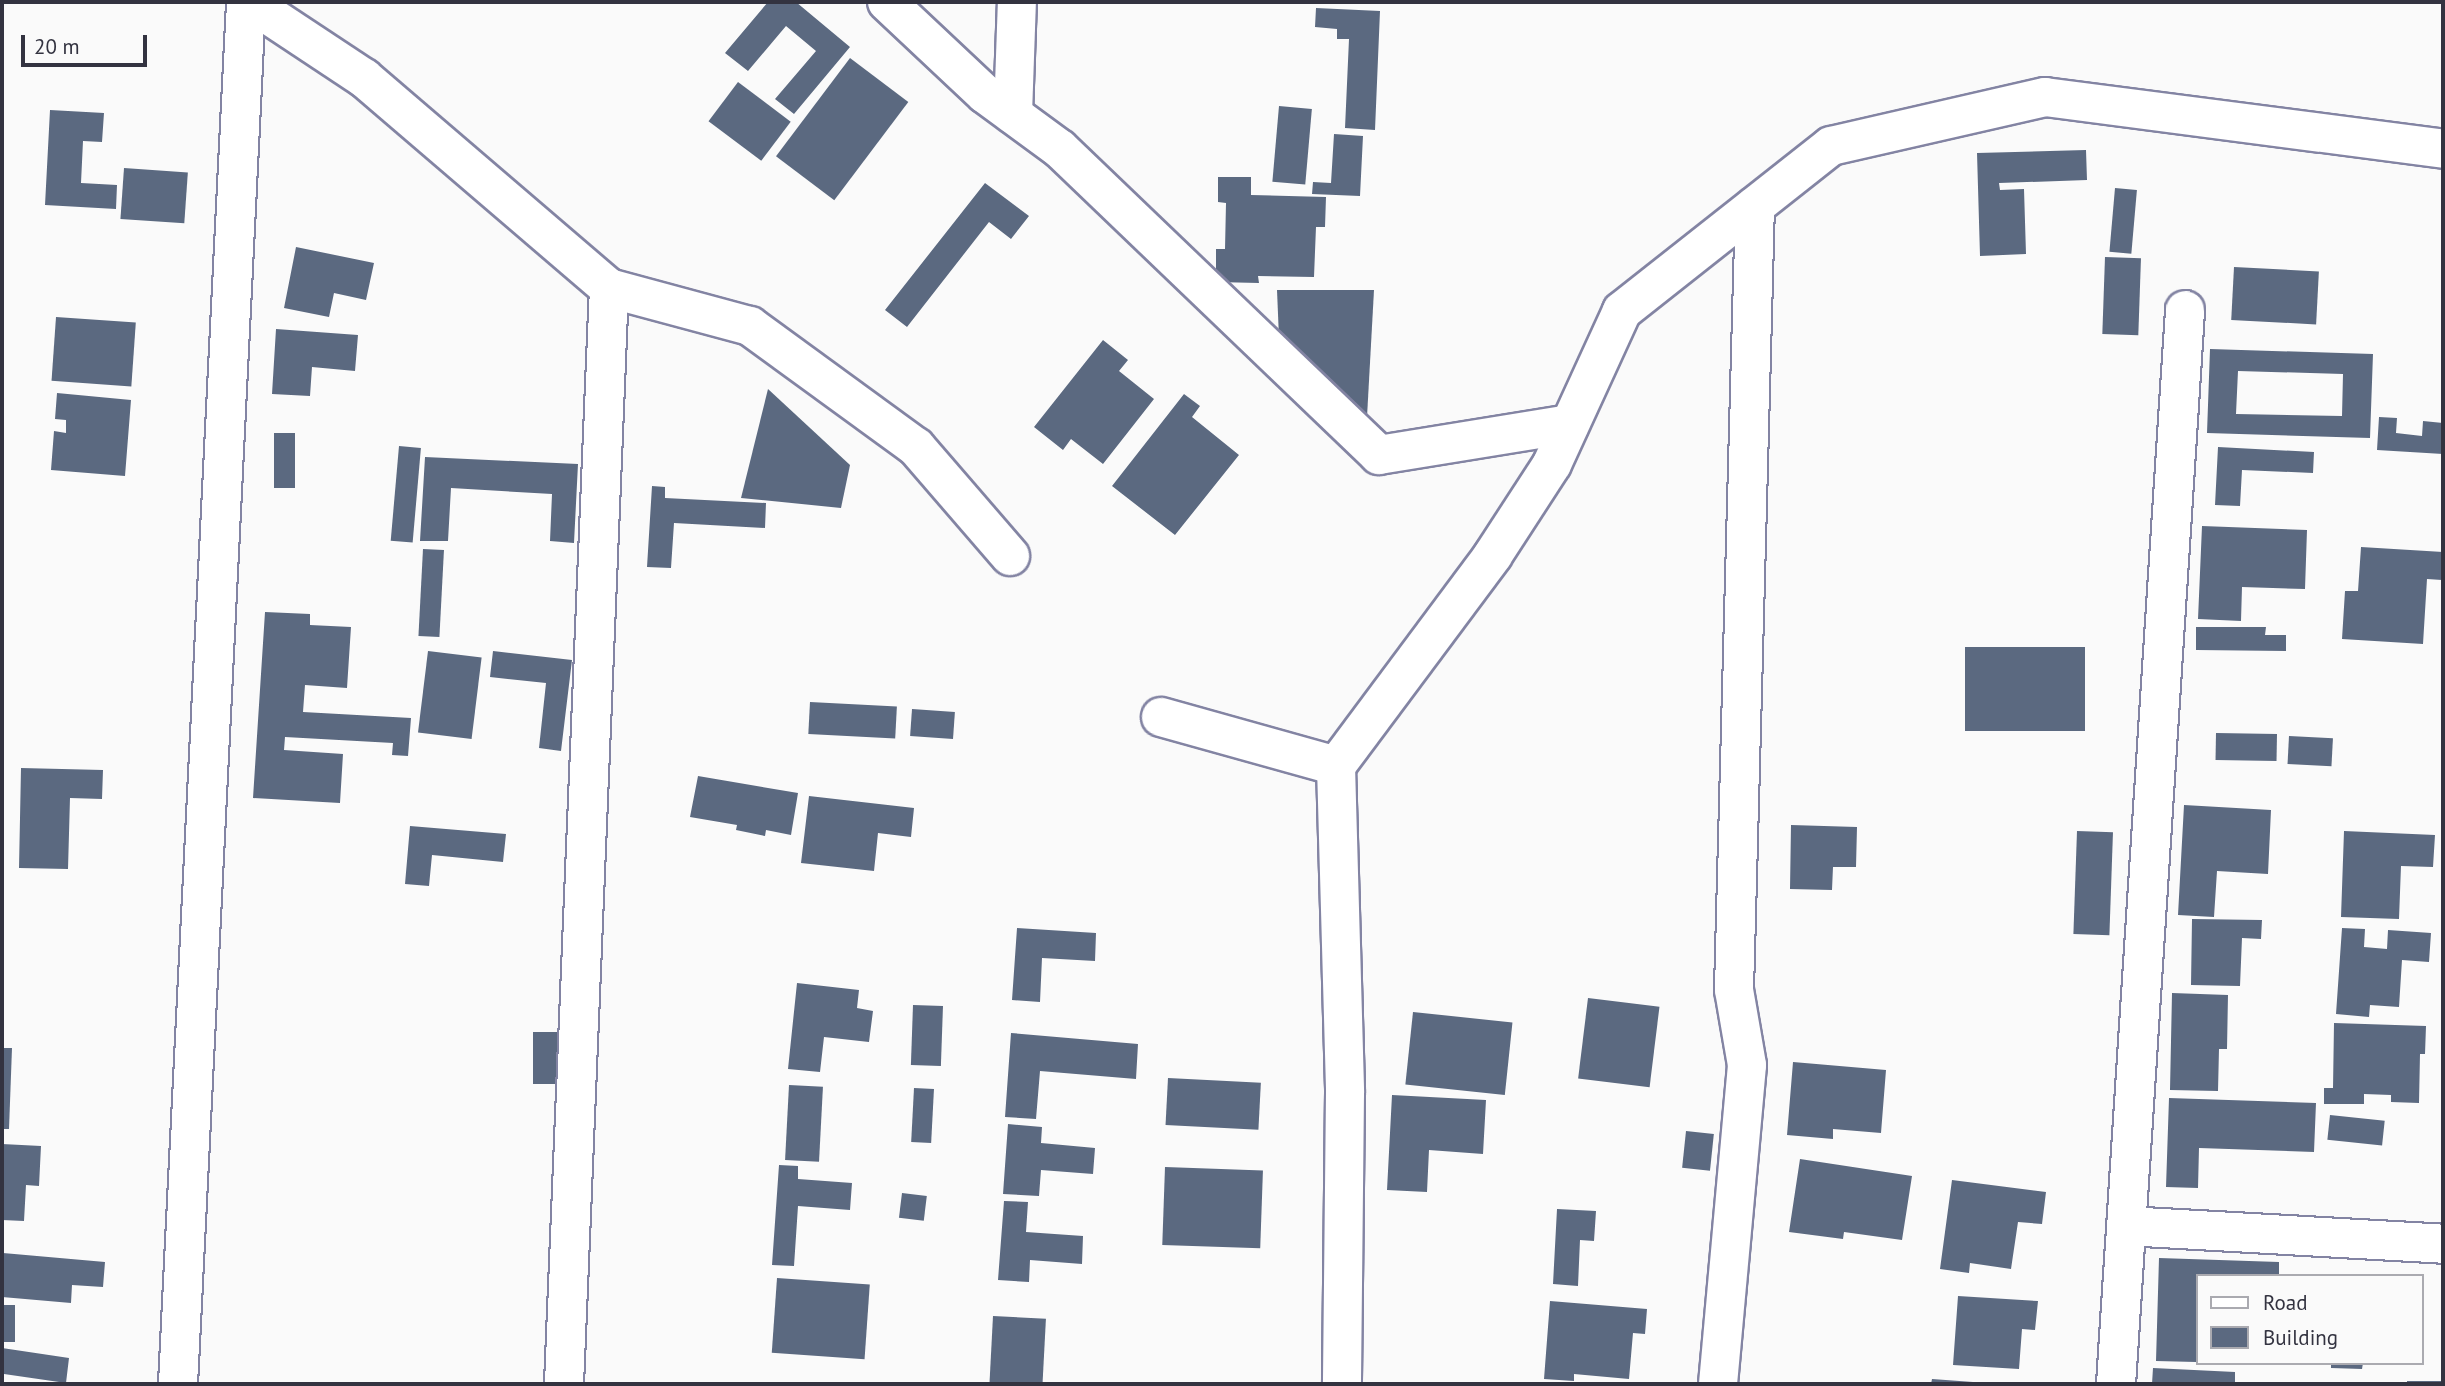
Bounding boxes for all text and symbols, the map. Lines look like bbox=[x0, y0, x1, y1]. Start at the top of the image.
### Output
scale bar bbox=[24, 21, 150, 65]
text: 20 m bbox=[34, 33, 80, 60]
legend bbox=[2196, 1274, 2424, 1365]
text: Road bbox=[2263, 1289, 2307, 1316]
text: Building bbox=[2263, 1324, 2338, 1351]

